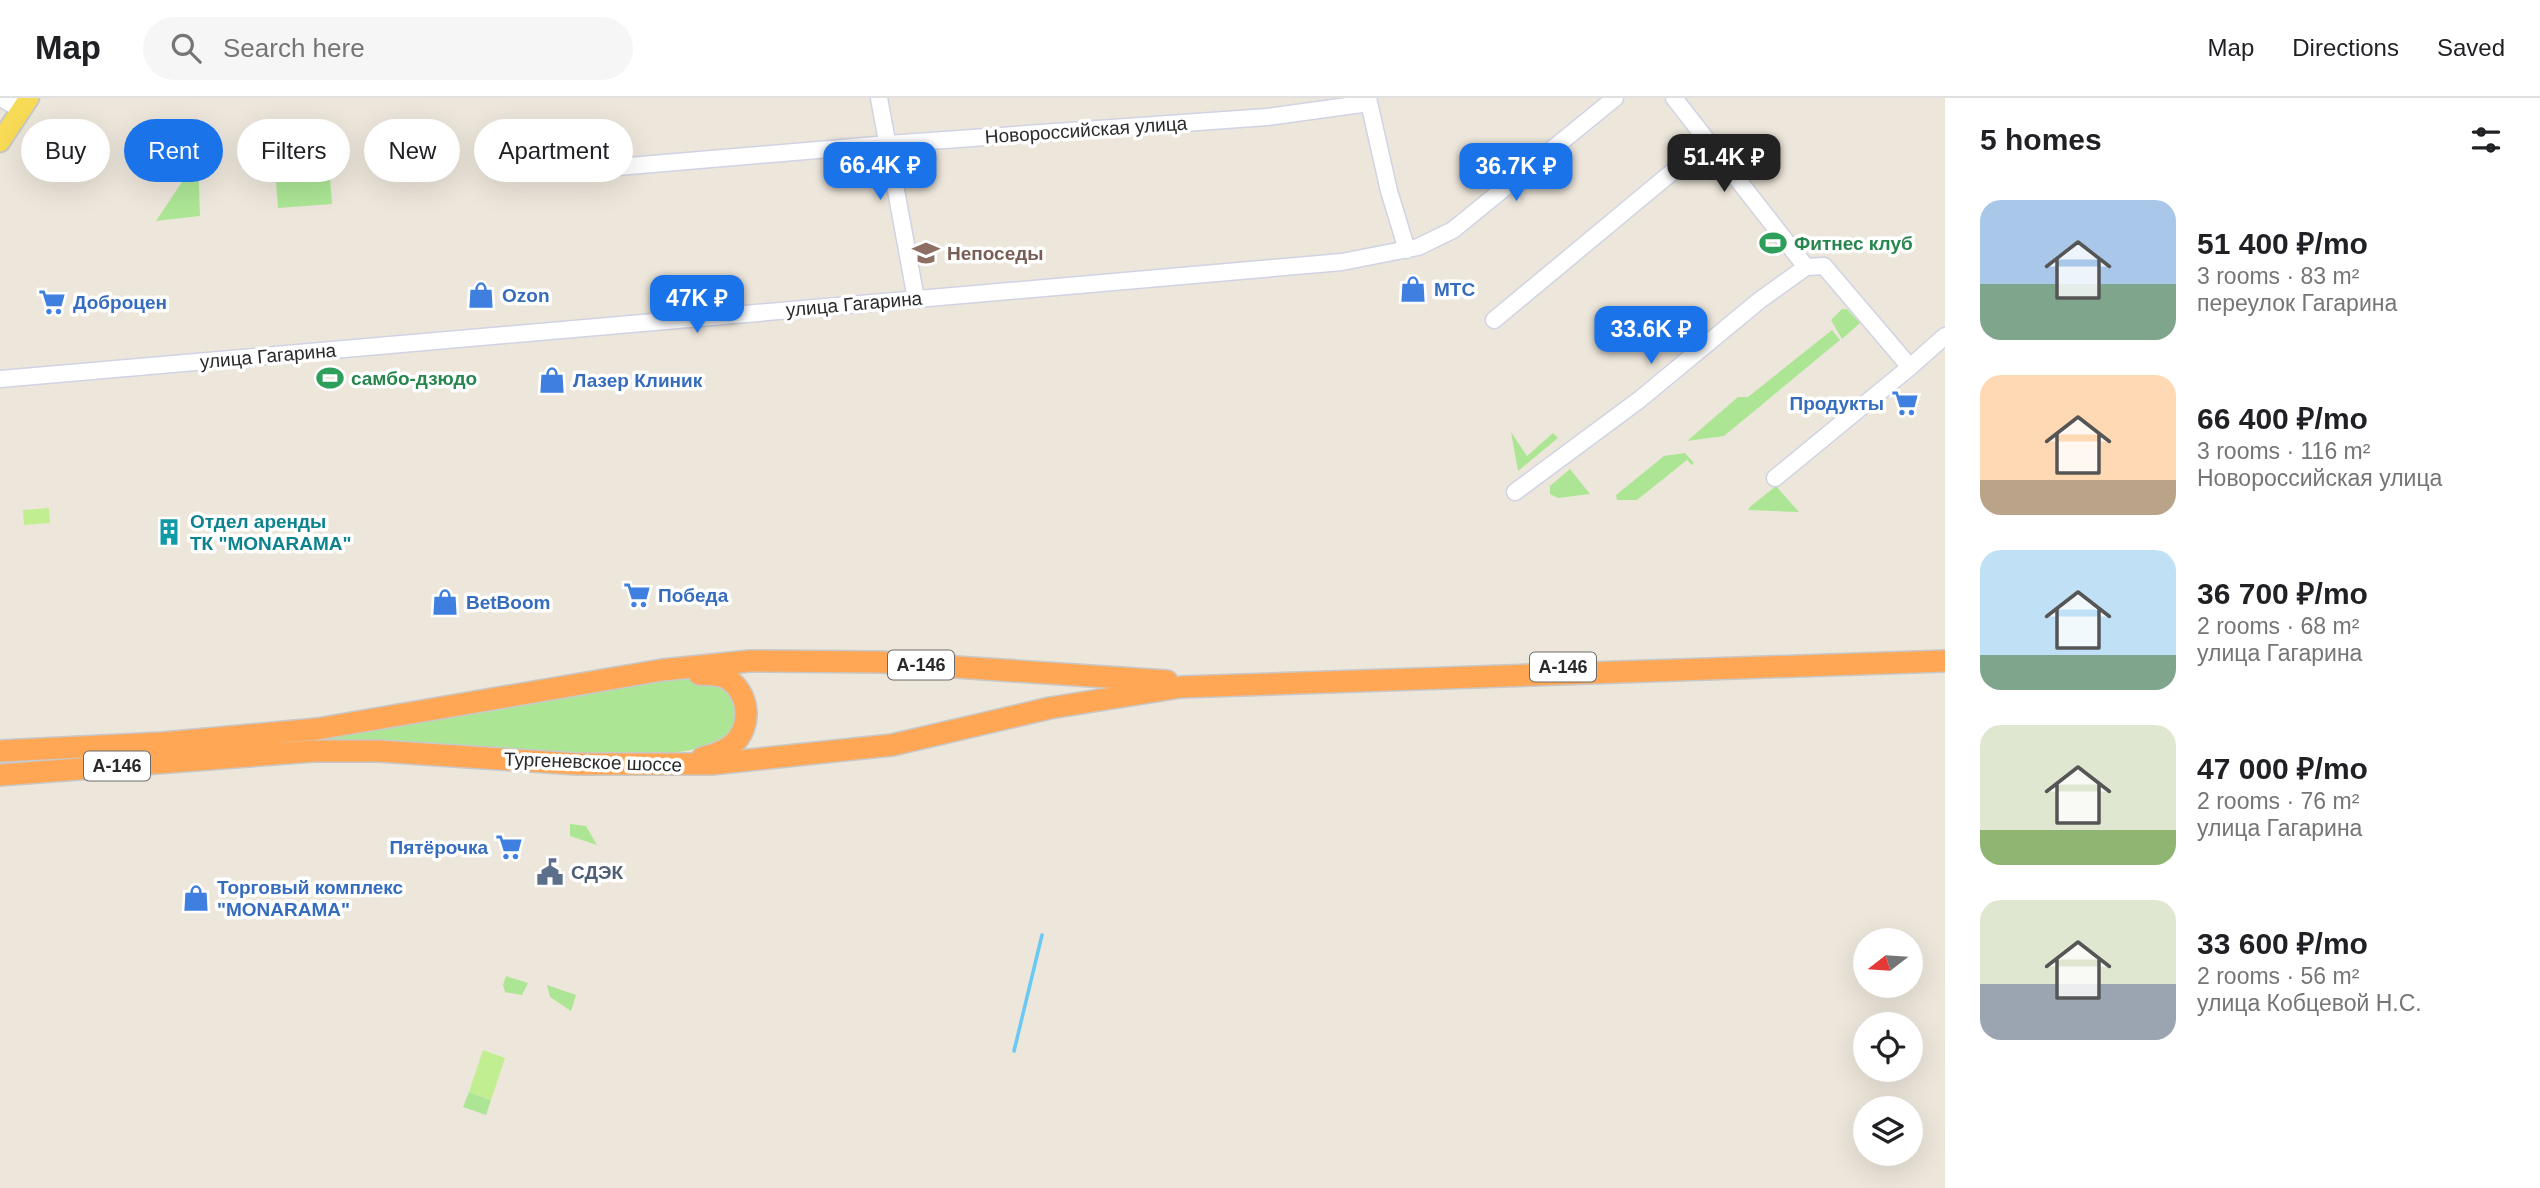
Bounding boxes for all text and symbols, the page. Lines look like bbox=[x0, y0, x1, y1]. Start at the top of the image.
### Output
search box bbox=[143, 17, 633, 80]
text: Map bbox=[35, 29, 101, 66]
icon: search bbox=[167, 29, 205, 67]
text: Search here bbox=[223, 33, 365, 63]
text: Map bbox=[2208, 34, 2254, 61]
text: Directions bbox=[2292, 34, 2399, 61]
text: Saved bbox=[2437, 34, 2505, 61]
street label: Новороссийская улица bbox=[984, 112, 1188, 148]
chip: Buy bbox=[21, 119, 110, 182]
chip: Rent bbox=[124, 119, 223, 182]
chip: Filters bbox=[237, 119, 350, 182]
chip: New bbox=[364, 119, 460, 182]
chip: Apartment bbox=[474, 119, 633, 182]
icon: filters bbox=[2467, 121, 2505, 159]
text: 5 homes bbox=[1980, 123, 2102, 156]
pin: 51.4K ₽ bbox=[1659, 134, 1789, 194]
pin: 66.4K ₽ bbox=[815, 142, 945, 202]
pin: 36.7K ₽ bbox=[1451, 144, 1581, 203]
text: 51.4K ₽ bbox=[1683, 144, 1765, 170]
text: 66.4K ₽ bbox=[839, 152, 921, 178]
text: 36.7K ₽ bbox=[1475, 153, 1557, 179]
text: 51 400 ₽/mo bbox=[2197, 227, 2368, 260]
sports icon: Фитнес клуб bbox=[1758, 228, 1788, 258]
icon: home bbox=[2036, 228, 2120, 312]
place label: Фитнес клуб bbox=[1794, 233, 1913, 254]
school or university icon: Непоседы bbox=[911, 238, 941, 268]
place label: Непоседы bbox=[947, 243, 1044, 264]
text: 3 rooms · 83 m² bbox=[2197, 263, 2359, 289]
shop icon: МТС bbox=[1398, 274, 1428, 304]
pin: 47K ₽ bbox=[648, 275, 746, 335]
place label: МТС bbox=[1434, 279, 1475, 300]
shop icon: Ozon bbox=[466, 280, 496, 310]
place label: Ozon bbox=[502, 285, 550, 306]
text: 47K ₽ bbox=[666, 285, 728, 311]
supermarket icon: Доброцен bbox=[37, 287, 67, 317]
street label: улица Гагарина bbox=[785, 288, 923, 320]
text: переулок Гагарина bbox=[2197, 290, 2397, 316]
place label: Доброцен bbox=[73, 292, 167, 313]
pin: 33.6K ₽ bbox=[1586, 306, 1716, 366]
text: 33.6K ₽ bbox=[1610, 316, 1692, 342]
street label: улица Гагарина bbox=[199, 340, 337, 372]
sports icon: самбо-дзюдо bbox=[315, 363, 345, 393]
shop icon: Лазер Клиник bbox=[537, 365, 567, 395]
place label: самбо-дзюдо bbox=[351, 368, 477, 389]
place label: Лазер Клиник bbox=[573, 370, 703, 391]
supermarket icon: Продукты bbox=[1890, 388, 1920, 418]
place label: Продукты bbox=[1789, 393, 1884, 414]
text: 66 400 ₽/mo bbox=[2197, 402, 2368, 435]
icon: home bbox=[2036, 403, 2120, 487]
text: 3 rooms · 116 m² bbox=[2197, 438, 2370, 464]
text: Новороссийская улица bbox=[2197, 465, 2442, 491]
place label: Отдел аренды ТК "MONARAMA" bbox=[190, 511, 352, 554]
building icon: Отдел аренды ТК "MONARAMA" bbox=[154, 517, 184, 547]
text: 36 700 ₽/mo bbox=[2197, 577, 2368, 610]
icon: home bbox=[2036, 578, 2120, 662]
supermarket icon: Победа bbox=[622, 580, 652, 610]
place label: Победа bbox=[658, 585, 729, 606]
shop icon: BetBoom bbox=[430, 587, 460, 617]
place label: BetBoom bbox=[466, 592, 550, 613]
text: 2 rooms · 68 m² bbox=[2197, 613, 2359, 639]
text: улица Гагарина bbox=[2197, 640, 2362, 666]
road number: А-146 bbox=[888, 650, 954, 680]
road number: А-146 bbox=[1530, 652, 1596, 682]
street label: Тургеневское шоссе bbox=[504, 748, 682, 776]
road number: А-146 bbox=[84, 752, 150, 780]
text: 47 000 ₽/mo bbox=[2197, 752, 2368, 785]
icon: home bbox=[2036, 753, 2120, 837]
text: 2 rooms · 76 m² bbox=[2197, 788, 2359, 814]
text: улица Гагарина bbox=[2197, 815, 2362, 841]
supermarket icon: Пятёрочка bbox=[494, 832, 524, 862]
place label: Пятёрочка bbox=[390, 837, 488, 858]
public building icon: СДЭК bbox=[535, 857, 565, 887]
place label: СДЭК bbox=[571, 862, 624, 883]
place label: Торговый комплекс "MONARAMA" bbox=[217, 877, 404, 920]
shop icon: Торговый комплекс "MONARAMA" bbox=[181, 883, 211, 913]
text: 33 600 ₽/mo bbox=[2197, 927, 2368, 960]
north arrow bbox=[1853, 928, 1923, 998]
map controls bbox=[1853, 928, 1923, 1166]
icon: home bbox=[2036, 928, 2120, 1012]
text: 2 rooms · 56 m² bbox=[2197, 963, 2359, 989]
text: улица Кобцевой Н.С. bbox=[2197, 990, 2422, 1016]
button: locate bbox=[1853, 1012, 1923, 1082]
button: layers bbox=[1853, 1096, 1923, 1166]

